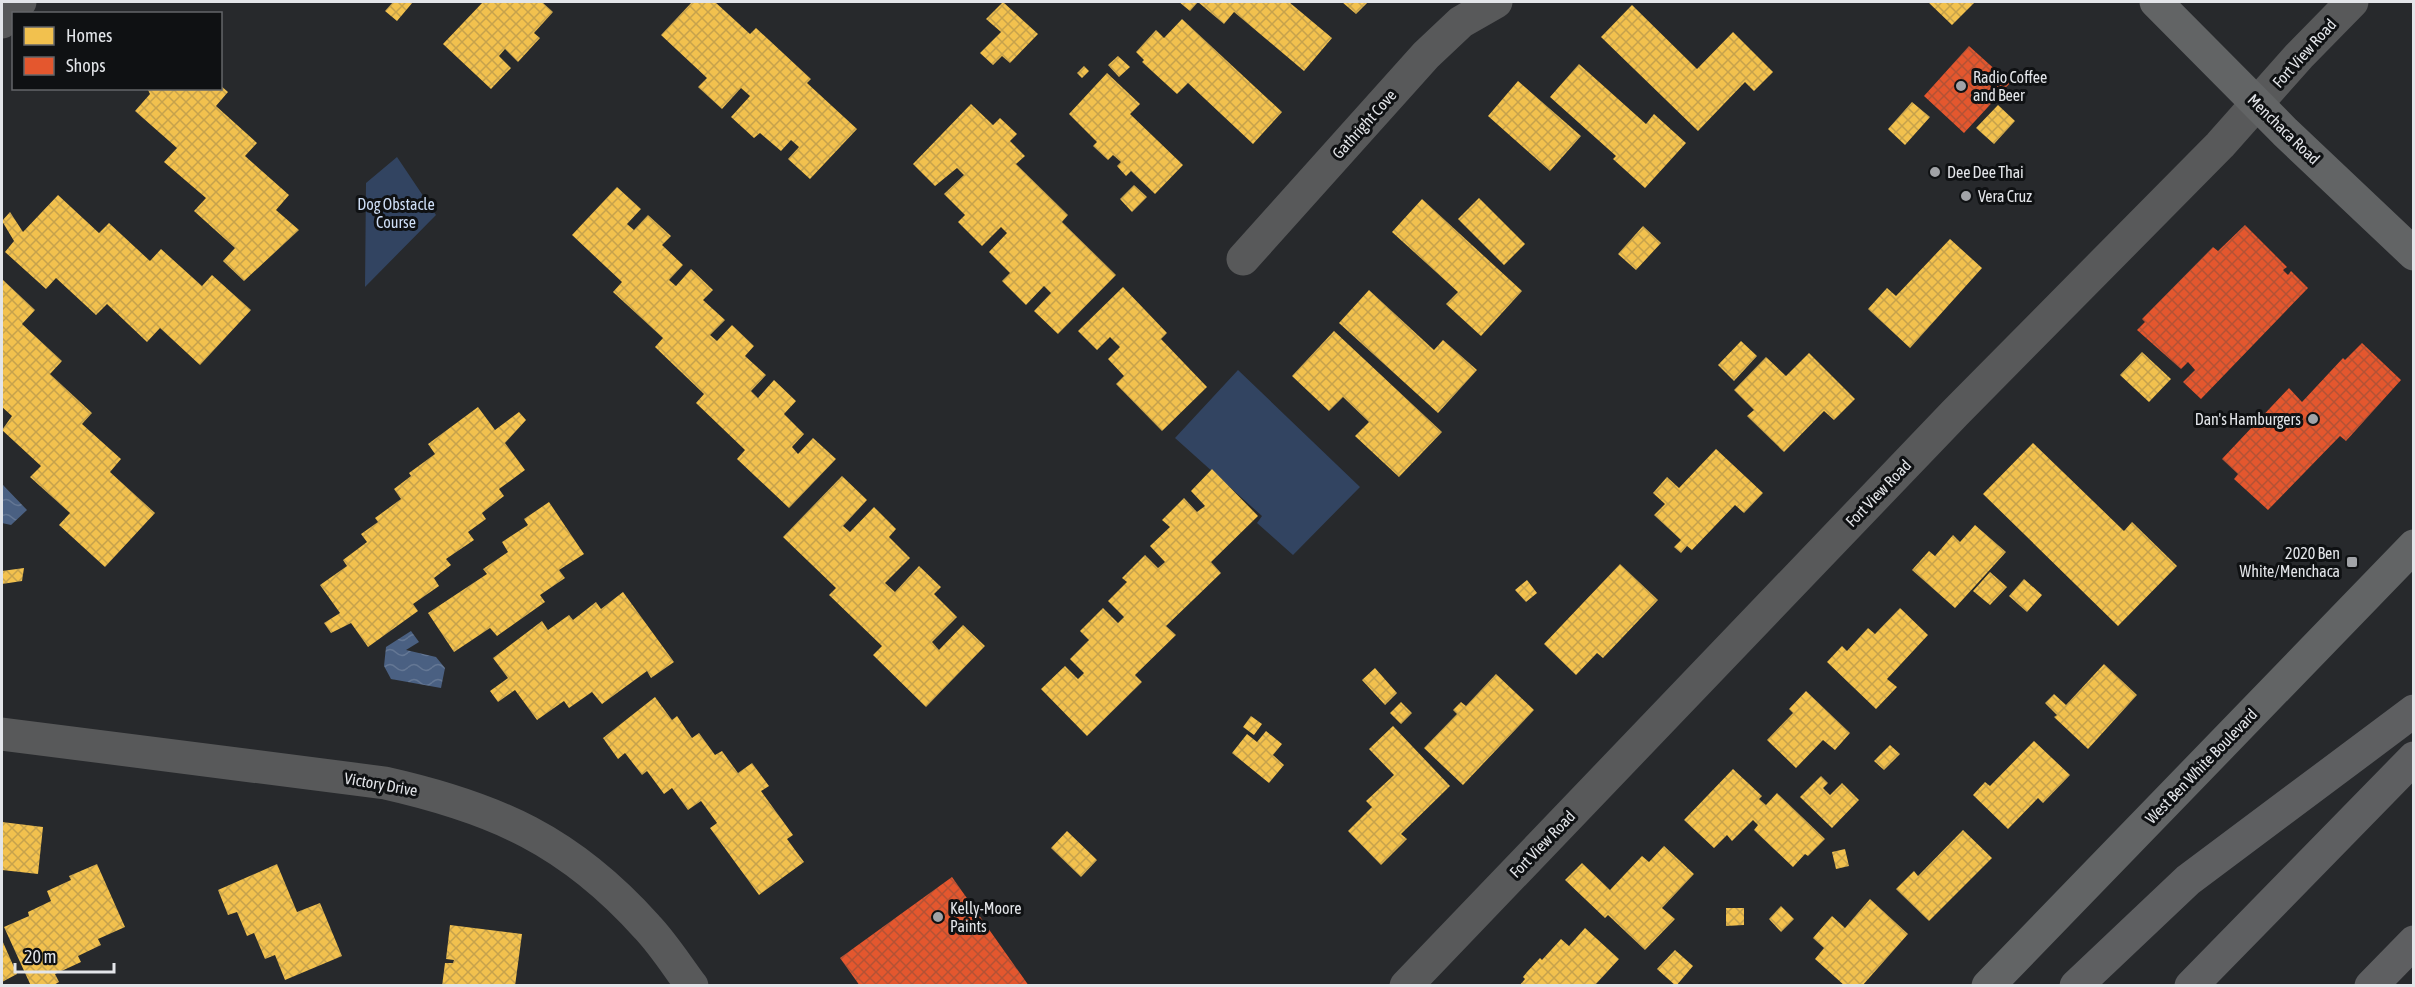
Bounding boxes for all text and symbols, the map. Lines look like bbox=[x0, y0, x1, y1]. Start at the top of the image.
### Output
legend bbox=[12, 12, 222, 90]
street label: Fort View Road bbox=[2269, 15, 2339, 91]
text: Homes bbox=[66, 25, 112, 46]
text: Shops bbox=[66, 55, 106, 76]
place label: Radio Coffee and Beer bbox=[1973, 68, 2047, 104]
marker: Radio Coffee and Beer bbox=[1954, 79, 1968, 93]
street label: Gathright Cove bbox=[1328, 86, 1400, 163]
street label: Menchaca Road bbox=[2244, 90, 2324, 168]
place label: Dee Dee Thai bbox=[1947, 163, 2024, 181]
marker: Dee Dee Thai bbox=[1928, 165, 1942, 179]
place label: Vera Cruz bbox=[1978, 187, 2032, 205]
marker: Vera Cruz bbox=[1959, 189, 1973, 203]
park label: Dog Obstacle Course bbox=[357, 195, 435, 231]
place label: Dan's Hamburgers bbox=[2195, 410, 2301, 429]
marker: Dan's Hamburgers bbox=[2306, 412, 2320, 426]
street label: Fort View Road bbox=[1842, 456, 1914, 530]
place label: 2020 Ben White/Menchaca bbox=[2240, 544, 2340, 580]
marker: 2020 Ben White/Menchaca bbox=[2345, 555, 2359, 569]
street label: West Ben White Boulevard bbox=[2141, 705, 2261, 827]
street label: Victory Drive bbox=[343, 769, 419, 800]
street label: Fort View Road bbox=[1506, 807, 1578, 881]
place label: Kelly-Moore Paints bbox=[950, 899, 1021, 935]
marker: Kelly-Moore Paints bbox=[931, 910, 945, 924]
scale bar bbox=[15, 936, 114, 974]
text: 20 m bbox=[24, 946, 56, 967]

